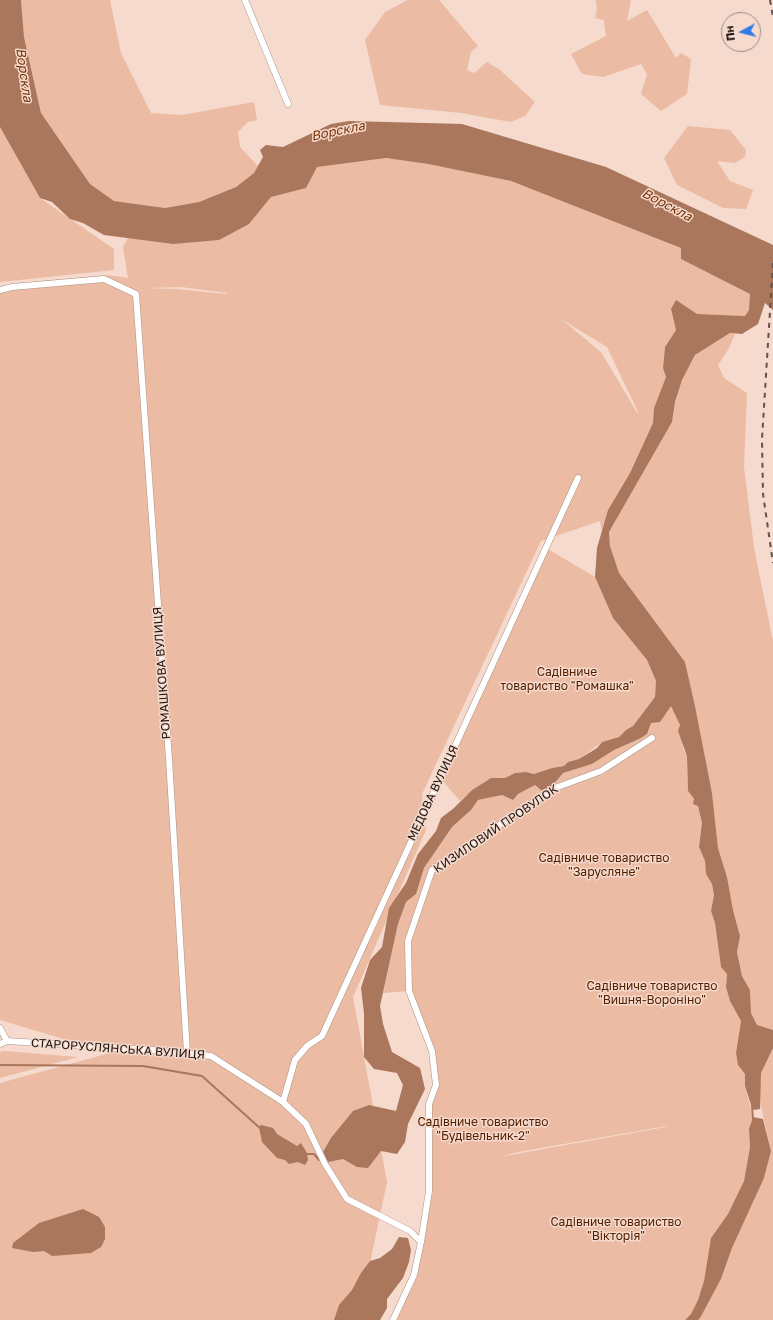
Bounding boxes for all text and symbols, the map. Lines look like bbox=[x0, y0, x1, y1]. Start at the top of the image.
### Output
north arrow bbox=[721, 12, 761, 52]
text: Пн bbox=[722, 25, 737, 42]
water label: Ворскла bbox=[12, 47, 36, 103]
water label: Ворскла bbox=[310, 118, 366, 144]
water label: Ворскла bbox=[639, 185, 695, 225]
street label: РОМАШКОВА ВУЛИЦЯ bbox=[150, 606, 174, 740]
park label: Садівниче товариство "Ромашка" bbox=[500, 665, 634, 693]
street label: МЕДОВА ВУЛИЦЯ bbox=[404, 743, 462, 843]
street label: КИЗИЛОВИЙ ПРОВУЛОК bbox=[431, 782, 561, 876]
park label: Садівниче товариство "Зарусляне" bbox=[538, 851, 670, 879]
park label: Садівниче товариство "Вишня-Вороніно" bbox=[586, 979, 718, 1007]
street label: СТАРОРУСЛЯНСЬКА ВУЛИЦЯ bbox=[30, 1036, 206, 1062]
park label: Садівниче товариство "Будівельник-2" bbox=[417, 1115, 549, 1143]
park label: Садівниче товариство "Вікторія" bbox=[550, 1215, 682, 1243]

